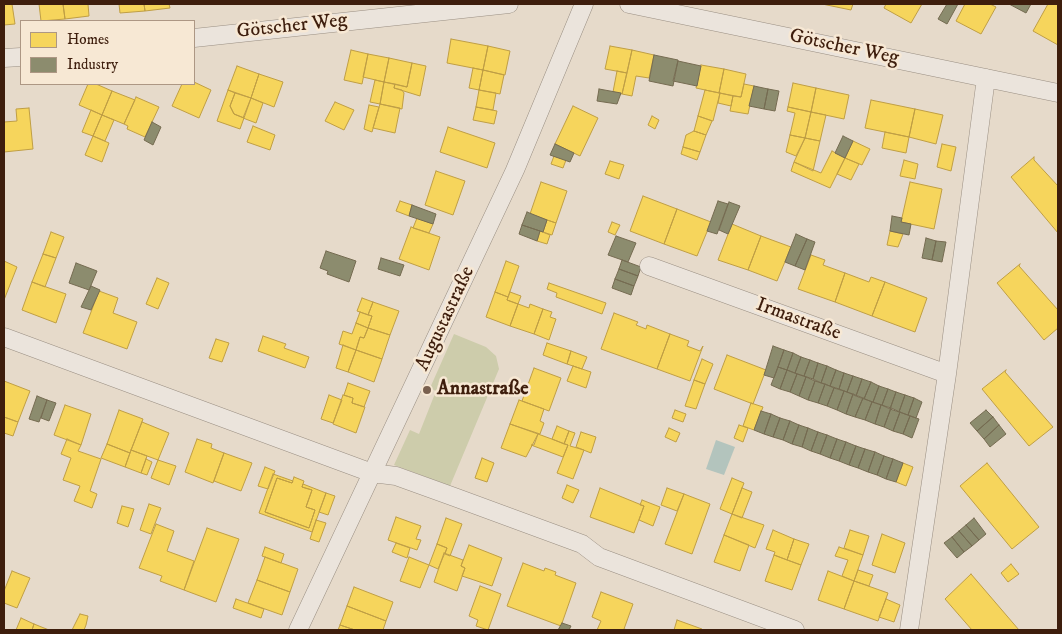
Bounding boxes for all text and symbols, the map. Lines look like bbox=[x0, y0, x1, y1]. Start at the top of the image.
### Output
street label: Götscher Weg bbox=[235, 9, 349, 45]
legend bbox=[20, 20, 195, 85]
street label: Götscher Weg bbox=[787, 25, 901, 71]
text: Homes bbox=[67, 30, 109, 49]
text: Industry bbox=[67, 55, 118, 74]
street label: Augustastraße bbox=[411, 263, 481, 375]
street label: Irmastraße bbox=[752, 294, 844, 346]
place label: Annastraße bbox=[437, 378, 529, 402]
marker: Annastraße bbox=[421, 384, 433, 396]

